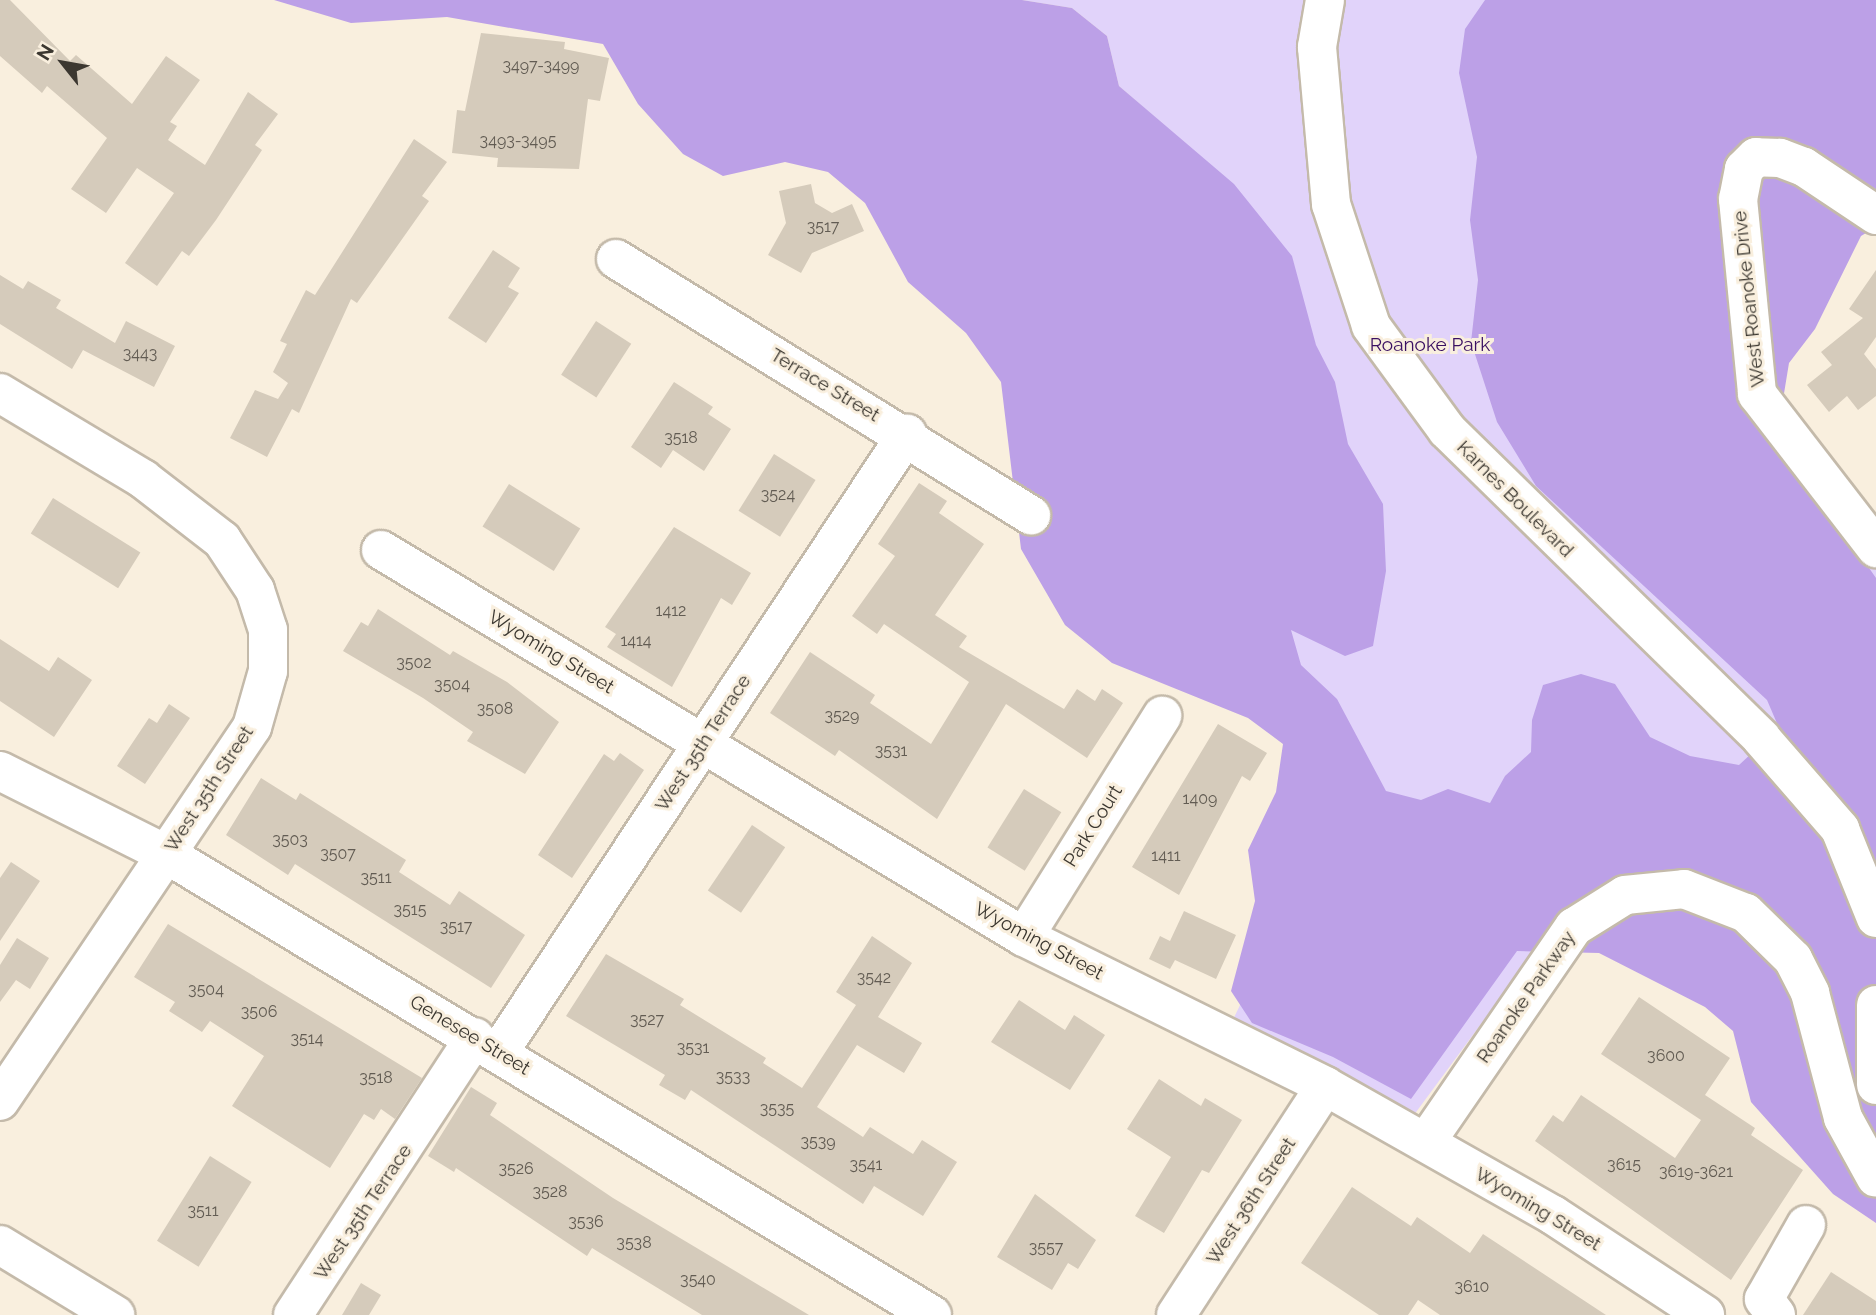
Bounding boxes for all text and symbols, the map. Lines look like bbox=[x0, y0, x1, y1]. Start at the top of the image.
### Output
north arrow bbox=[28, 28, 98, 98]
text: N bbox=[32, 40, 58, 64]
house number: 3497-3499 bbox=[503, 56, 579, 76]
house number: 3493-3495 bbox=[480, 131, 556, 151]
street label: West Roanoke Drive bbox=[1728, 210, 1770, 388]
house number: 3517 bbox=[807, 217, 839, 237]
park label: Roanoke Park bbox=[1370, 334, 1490, 356]
street label: Terrace Street bbox=[766, 343, 884, 427]
house number: 3443 bbox=[123, 344, 157, 364]
house number: 3518 bbox=[664, 428, 698, 448]
street label: Karnes Boulevard bbox=[1452, 436, 1578, 562]
house number: 3524 bbox=[761, 485, 795, 505]
house number: 1412 bbox=[656, 601, 686, 621]
street label: Wyoming Street bbox=[484, 605, 618, 699]
house number: 1414 bbox=[620, 631, 652, 651]
house number: 3502 bbox=[396, 653, 432, 673]
street label: West 35th Terrace bbox=[650, 670, 756, 816]
house number: 3504 bbox=[434, 675, 470, 695]
house number: 3508 bbox=[477, 699, 513, 719]
house number: 3529 bbox=[825, 706, 859, 726]
street label: West 35th Street bbox=[160, 722, 258, 856]
house number: 3531 bbox=[875, 741, 907, 761]
street label: Park Court bbox=[1059, 781, 1127, 871]
house number: 1409 bbox=[1183, 789, 1217, 809]
house number: 3503 bbox=[272, 830, 308, 850]
house number: 3507 bbox=[320, 844, 356, 864]
house number: 1411 bbox=[1151, 846, 1181, 866]
house number: 3511 bbox=[361, 868, 391, 888]
street label: Wyoming Street bbox=[971, 897, 1107, 985]
house number: 3515 bbox=[394, 900, 426, 920]
house number: 3517 bbox=[440, 917, 472, 937]
street label: Roanoke Parkway bbox=[1472, 927, 1580, 1067]
house number: 3542 bbox=[857, 968, 891, 988]
house number: 3504 bbox=[188, 980, 224, 1000]
street label: Genesee Street bbox=[406, 990, 534, 1080]
house number: 3506 bbox=[241, 1002, 277, 1022]
house number: 3527 bbox=[630, 1010, 664, 1030]
house number: 3514 bbox=[291, 1029, 323, 1049]
house number: 3531 bbox=[677, 1038, 709, 1058]
house number: 3600 bbox=[1647, 1046, 1685, 1066]
house number: 3533 bbox=[716, 1067, 750, 1087]
house number: 3518 bbox=[359, 1068, 393, 1088]
house number: 3535 bbox=[760, 1099, 794, 1119]
house number: 3539 bbox=[800, 1132, 836, 1152]
street label: West 36th Street bbox=[1201, 1133, 1301, 1269]
street label: West 35th Terrace bbox=[309, 1140, 417, 1284]
house number: 3541 bbox=[850, 1155, 882, 1175]
house number: 3615 bbox=[1607, 1155, 1641, 1175]
house number: 3526 bbox=[498, 1159, 534, 1179]
street label: Wyoming Street bbox=[1471, 1162, 1605, 1256]
house number: 3619-3621 bbox=[1659, 1162, 1733, 1182]
house number: 3528 bbox=[532, 1182, 568, 1202]
house number: 3511 bbox=[188, 1201, 218, 1221]
house number: 3536 bbox=[568, 1212, 604, 1232]
house number: 3538 bbox=[616, 1233, 652, 1253]
house number: 3557 bbox=[1029, 1238, 1063, 1258]
house number: 3540 bbox=[680, 1270, 716, 1290]
house number: 3610 bbox=[1455, 1277, 1489, 1297]

